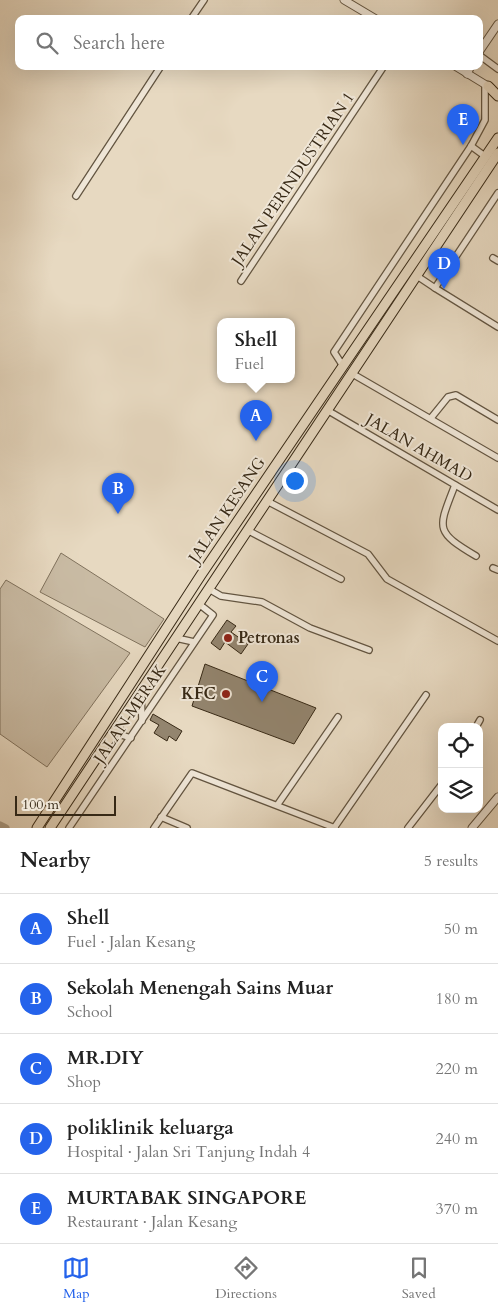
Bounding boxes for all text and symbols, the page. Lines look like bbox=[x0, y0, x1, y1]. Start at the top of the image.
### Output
search box bbox=[15, 15, 483, 70]
icon: search bbox=[33, 29, 61, 57]
text: Search here bbox=[73, 30, 165, 56]
street label: JALAN PERINDUSTRIAN 1 bbox=[225, 88, 359, 272]
pin: E bbox=[447, 104, 479, 145]
pin: D bbox=[428, 248, 460, 289]
popup bbox=[217, 318, 295, 383]
text: Shell bbox=[235, 327, 277, 353]
text: Fuel bbox=[235, 353, 264, 375]
pin: A bbox=[240, 400, 272, 441]
street label: JALAN AHMAD bbox=[360, 407, 476, 488]
street label: JALAN KESANG bbox=[182, 452, 271, 569]
your location bbox=[282, 468, 308, 494]
pin: B bbox=[102, 473, 134, 514]
place label: Petronas bbox=[238, 627, 300, 649]
marker: Petronas bbox=[222, 632, 234, 644]
street label: JALAN MERAK bbox=[88, 660, 171, 770]
pin: C bbox=[246, 661, 278, 702]
place label: KFC bbox=[181, 683, 216, 705]
marker: KFC bbox=[220, 688, 232, 700]
map controls bbox=[438, 723, 483, 813]
button: locate bbox=[438, 723, 483, 768]
button: layers bbox=[438, 768, 483, 813]
scale bar bbox=[15, 793, 116, 816]
text: 100 m bbox=[22, 795, 59, 814]
text: Nearby bbox=[20, 846, 91, 875]
text: 5 results bbox=[424, 850, 478, 872]
text: Shell bbox=[67, 905, 109, 931]
text: A bbox=[30, 918, 42, 940]
text: 50 m bbox=[444, 918, 478, 940]
text: Fuel · Jalan Kesang bbox=[67, 931, 195, 953]
text: Sekolah Menengah Sains Muar bbox=[67, 975, 333, 1001]
text: B bbox=[30, 988, 42, 1010]
text: 180 m bbox=[436, 988, 478, 1010]
text: School bbox=[67, 1001, 112, 1023]
text: MR.DIY bbox=[67, 1045, 144, 1071]
text: C bbox=[30, 1058, 42, 1080]
text: 220 m bbox=[436, 1058, 478, 1080]
text: Shop bbox=[67, 1071, 101, 1093]
text: poliklinik keluarga bbox=[67, 1115, 234, 1141]
text: D bbox=[29, 1128, 43, 1150]
text: 240 m bbox=[436, 1128, 478, 1150]
text: Hospital · Jalan Sri Tanjung Indah 4 bbox=[67, 1141, 310, 1163]
text: MURTABAK SINGAPORE bbox=[67, 1185, 306, 1211]
text: E bbox=[31, 1198, 41, 1220]
text: 370 m bbox=[436, 1198, 478, 1220]
text: Restaurant · Jalan Kesang bbox=[67, 1211, 237, 1233]
tab: Map bbox=[62, 1254, 90, 1303]
tab: Directions bbox=[215, 1254, 277, 1303]
tab: Saved bbox=[402, 1254, 436, 1303]

